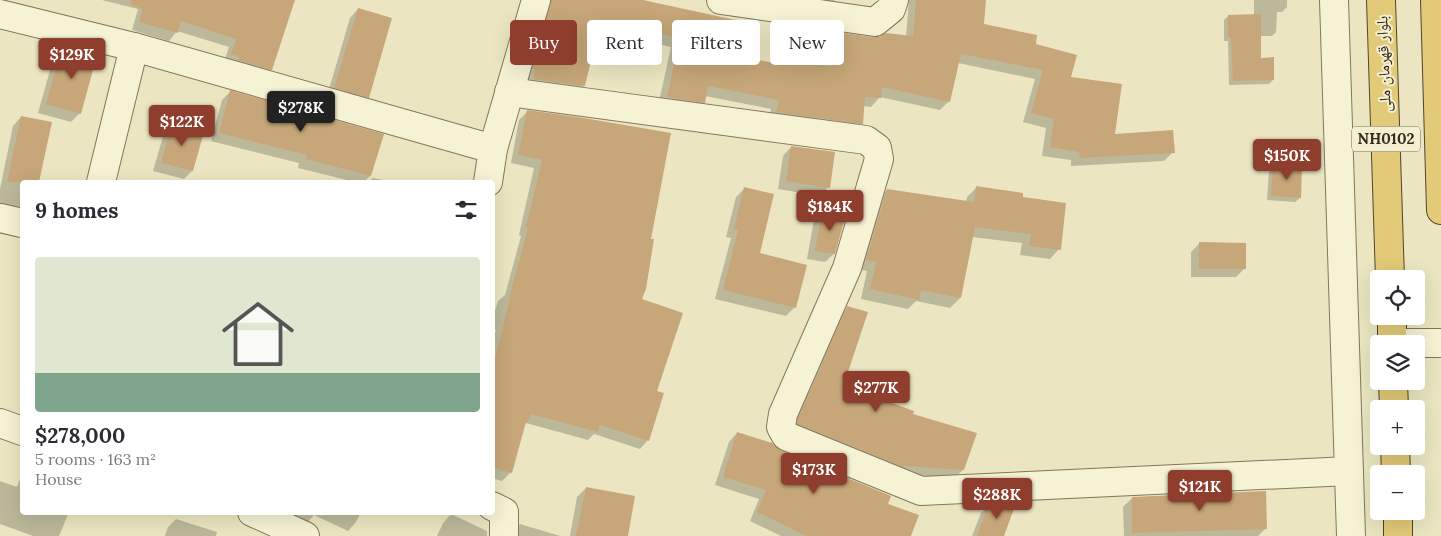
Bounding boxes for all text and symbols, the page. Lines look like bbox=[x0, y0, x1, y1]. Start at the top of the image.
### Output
street label: بلوار قهرمان ملی bbox=[1371, 15, 1396, 113]
chip: Buy bbox=[510, 20, 577, 65]
chip: Rent bbox=[587, 20, 662, 65]
chip: Filters bbox=[672, 20, 760, 65]
chip: New bbox=[770, 20, 844, 65]
pin: $129K bbox=[37, 38, 107, 80]
text: $129K bbox=[49, 44, 95, 64]
pin: $278K bbox=[266, 90, 336, 133]
text: $278K bbox=[278, 97, 324, 117]
pin: $122K bbox=[147, 104, 217, 147]
text: $122K bbox=[160, 111, 204, 131]
road number: NH0102 bbox=[1352, 126, 1420, 152]
pin: $150K bbox=[1252, 138, 1322, 181]
text: $150K bbox=[1264, 145, 1310, 165]
pin: $184K bbox=[795, 190, 865, 232]
icon: filters bbox=[452, 196, 480, 224]
text: $184K bbox=[807, 196, 853, 216]
text: 9 homes bbox=[35, 197, 118, 224]
map controls bbox=[1370, 270, 1425, 520]
button: locate bbox=[1370, 270, 1425, 325]
icon: home bbox=[213, 289, 303, 379]
button: layers bbox=[1370, 335, 1425, 390]
pin: $277K bbox=[841, 370, 911, 413]
text: $277K bbox=[854, 377, 898, 397]
button: + bbox=[1370, 400, 1425, 455]
text: $278,000 bbox=[35, 422, 125, 449]
text: 5 rooms · 163 m² bbox=[35, 449, 156, 469]
pin: $173K bbox=[779, 452, 849, 495]
text: $173K bbox=[792, 459, 836, 479]
button: − bbox=[1370, 465, 1425, 520]
text: House bbox=[35, 469, 82, 489]
pin: $121K bbox=[1165, 470, 1235, 512]
text: $121K bbox=[1179, 476, 1221, 496]
pin: $288K bbox=[962, 478, 1032, 520]
text: $288K bbox=[973, 484, 1021, 504]

